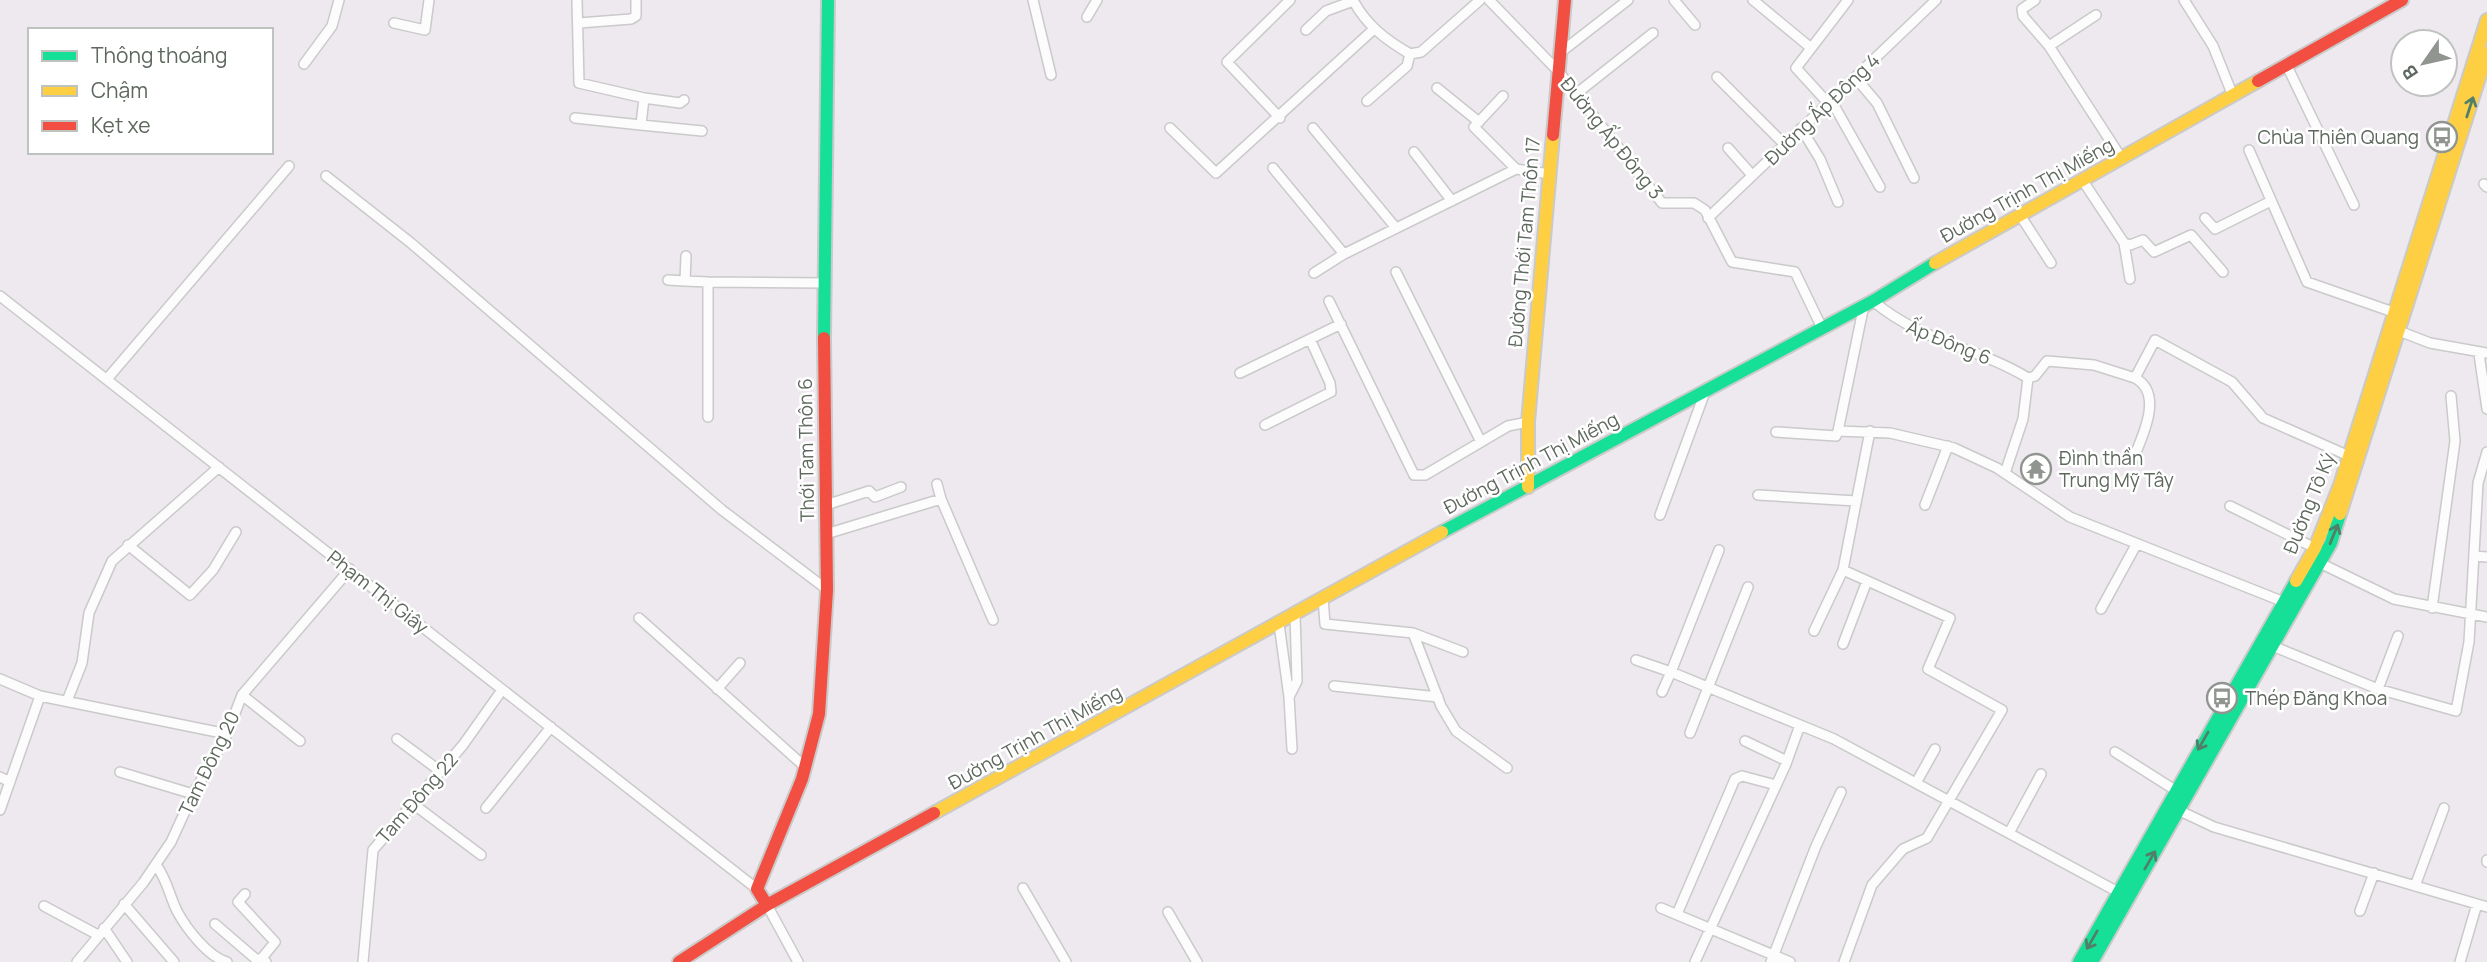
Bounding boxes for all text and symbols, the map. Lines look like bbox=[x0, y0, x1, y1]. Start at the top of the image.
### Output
legend bbox=[28, 28, 273, 154]
north arrow bbox=[2389, 28, 2459, 98]
text: Thông thoáng bbox=[91, 41, 227, 69]
street label: Đường Ấp Đông 4 bbox=[1758, 46, 1885, 171]
text: B bbox=[2396, 60, 2424, 85]
street label: Đường Ấp Đông 3 bbox=[1555, 70, 1671, 204]
text: Chậm bbox=[91, 76, 148, 104]
one-way arrow bbox=[2464, 96, 2477, 118]
text: Kẹt xe bbox=[91, 111, 150, 139]
bus stop icon: Chùa Thiên Quang bbox=[2425, 120, 2459, 154]
place label: Chùa Thiên Quang bbox=[2257, 124, 2419, 150]
street label: Đường Trịnh Thị Miếng bbox=[1936, 131, 2118, 249]
street label: Đường Thới Tam Thôn 17 bbox=[1502, 136, 1546, 348]
street label: Ấp Đông 6 bbox=[1903, 311, 1996, 371]
street label: Thới Tam Thôn 6 bbox=[792, 378, 820, 522]
street label: Đường Trịnh Thị Miếng bbox=[1439, 406, 1623, 520]
place label: Đình thần Trung Mỹ Tây bbox=[2059, 445, 2174, 493]
street label: Đường Tô Ký bbox=[2277, 448, 2341, 558]
temple icon: Đình thần Trung Mỹ Tây bbox=[2019, 452, 2053, 486]
one-way arrow bbox=[2329, 524, 2342, 545]
street label: Phạm Thị Giây bbox=[322, 544, 434, 640]
street label: Đường Trịnh Thị Miếng bbox=[944, 678, 1126, 796]
bus stop icon: Thép Đăng Khoa bbox=[2205, 681, 2239, 715]
place label: Thép Đăng Khoa bbox=[2245, 685, 2387, 711]
street label: Tam Đông 20 bbox=[173, 706, 245, 820]
one-way arrow bbox=[2196, 731, 2210, 751]
street label: Tam Đông 22 bbox=[370, 747, 464, 849]
one-way arrow bbox=[2144, 850, 2157, 871]
one-way arrow bbox=[2084, 929, 2098, 949]

